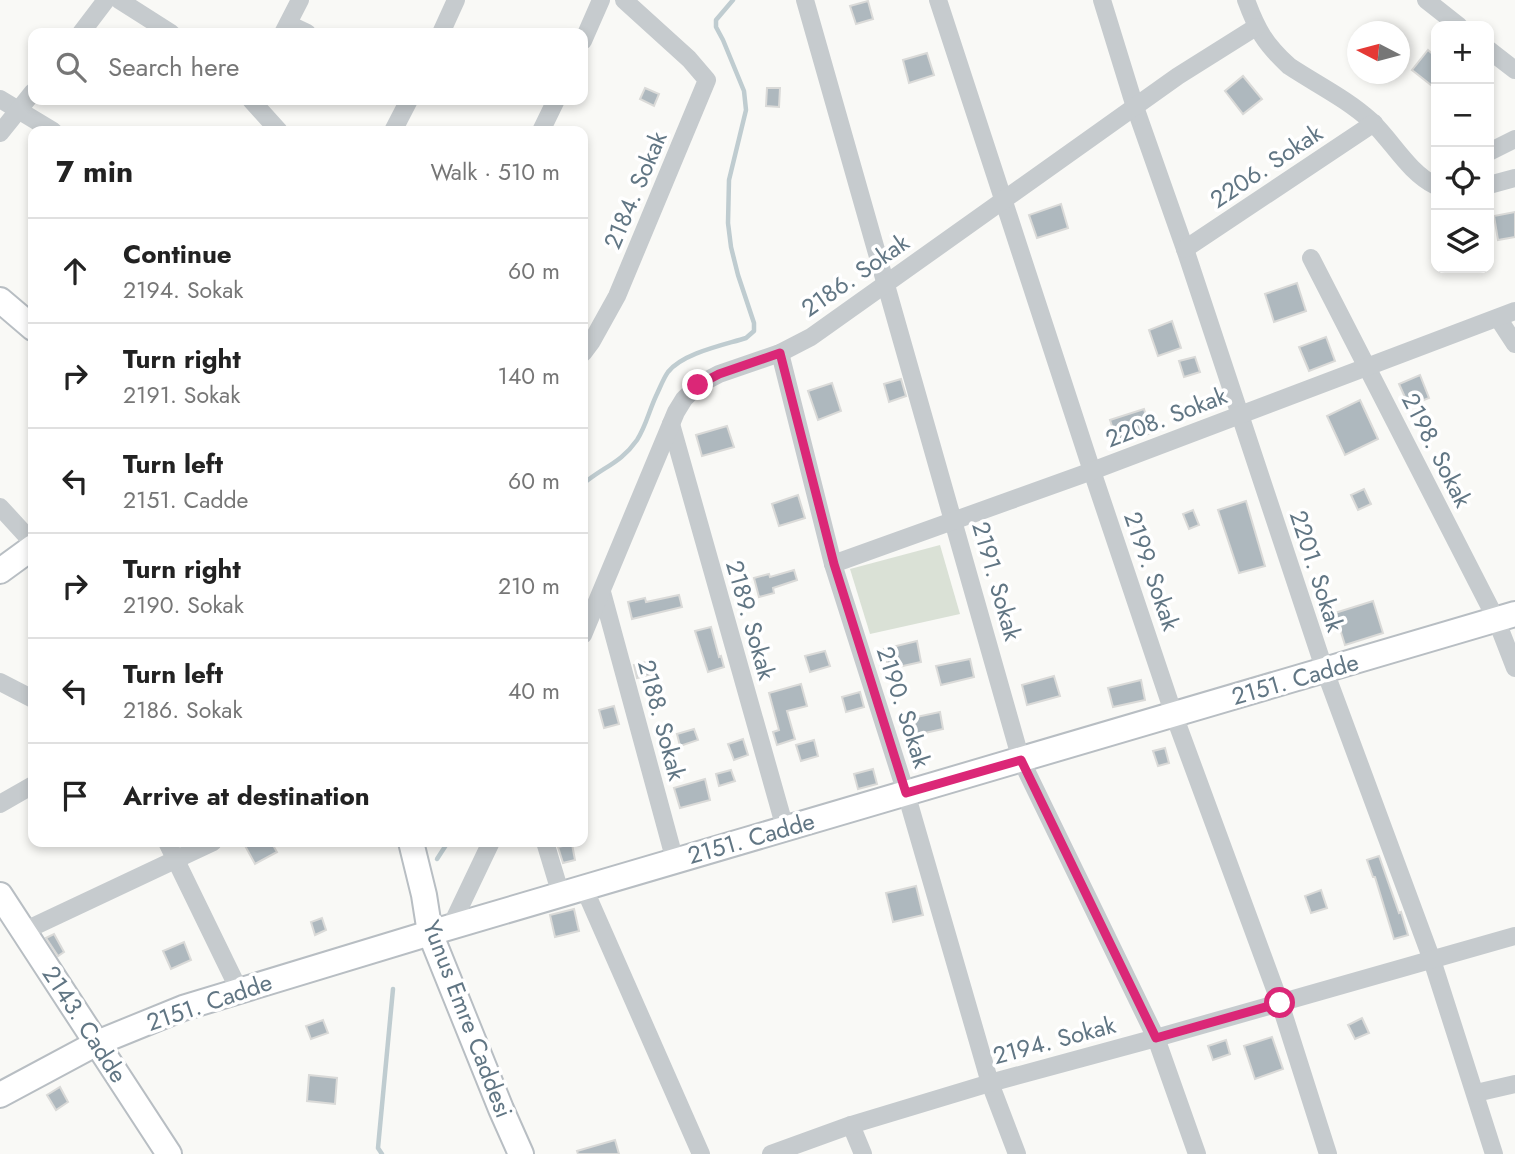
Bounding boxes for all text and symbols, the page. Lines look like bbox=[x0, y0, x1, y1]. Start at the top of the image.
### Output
north arrow bbox=[1347, 21, 1410, 84]
map controls bbox=[1431, 21, 1494, 273]
button: + bbox=[1431, 21, 1494, 84]
search box bbox=[28, 28, 588, 105]
icon: search bbox=[52, 48, 90, 86]
text: Search here bbox=[108, 48, 240, 86]
button: − bbox=[1431, 84, 1494, 147]
street label: 2206. Sokak bbox=[1203, 115, 1330, 217]
street label: 2184. Sokak bbox=[594, 125, 676, 254]
button: locate bbox=[1431, 147, 1494, 210]
text: 7 min bbox=[56, 150, 133, 193]
text: Walk · 510 m bbox=[430, 155, 560, 189]
button: layers bbox=[1431, 210, 1494, 273]
street label: 2186. Sokak bbox=[794, 225, 916, 325]
text: Continue bbox=[123, 235, 232, 273]
icon: ahead bbox=[56, 252, 94, 290]
text: 60 m bbox=[508, 254, 560, 288]
text: 2194. Sokak bbox=[123, 273, 243, 307]
text: Turn right bbox=[123, 340, 241, 378]
icon: right bbox=[56, 357, 94, 395]
text: 140 m bbox=[498, 359, 560, 393]
route end bbox=[682, 369, 713, 400]
text: 2191. Sokak bbox=[123, 378, 240, 412]
street label: 2208. Sokak bbox=[1100, 378, 1232, 456]
street label: 2198. Sokak bbox=[1393, 387, 1481, 514]
text: Turn left bbox=[123, 445, 223, 483]
icon: left bbox=[56, 462, 94, 500]
text: 60 m bbox=[508, 464, 560, 498]
text: 2151. Cadde bbox=[123, 483, 248, 517]
street label: 2201. Sokak bbox=[1281, 506, 1353, 637]
street label: 2199. Sokak bbox=[1115, 507, 1189, 636]
street label: 2191. Sokak bbox=[963, 517, 1031, 645]
text: Turn right bbox=[123, 550, 241, 588]
street label: 2189. Sokak bbox=[717, 556, 785, 684]
icon: right bbox=[56, 567, 94, 605]
text: 210 m bbox=[498, 569, 560, 603]
text: 2190. Sokak bbox=[123, 588, 244, 622]
street label: 2190. Sokak bbox=[868, 642, 940, 773]
street label: 2151. Cadde bbox=[1227, 644, 1363, 714]
text: Turn left bbox=[123, 655, 223, 693]
street label: 2188. Sokak bbox=[629, 656, 695, 785]
icon: left bbox=[56, 672, 94, 710]
text: 40 m bbox=[508, 674, 560, 708]
text: 2186. Sokak bbox=[123, 693, 243, 727]
icon: arrive bbox=[56, 777, 94, 815]
text: Arrive at destination bbox=[123, 777, 370, 815]
street label: 2151. Cadde bbox=[683, 803, 819, 873]
street label: Yunus Emre Caddesi bbox=[414, 915, 522, 1123]
street label: 2143. Cadde bbox=[34, 959, 136, 1089]
street label: 2151. Cadde bbox=[141, 964, 277, 1040]
route start bbox=[1264, 987, 1295, 1018]
street label: 2194. Sokak bbox=[989, 1007, 1120, 1073]

